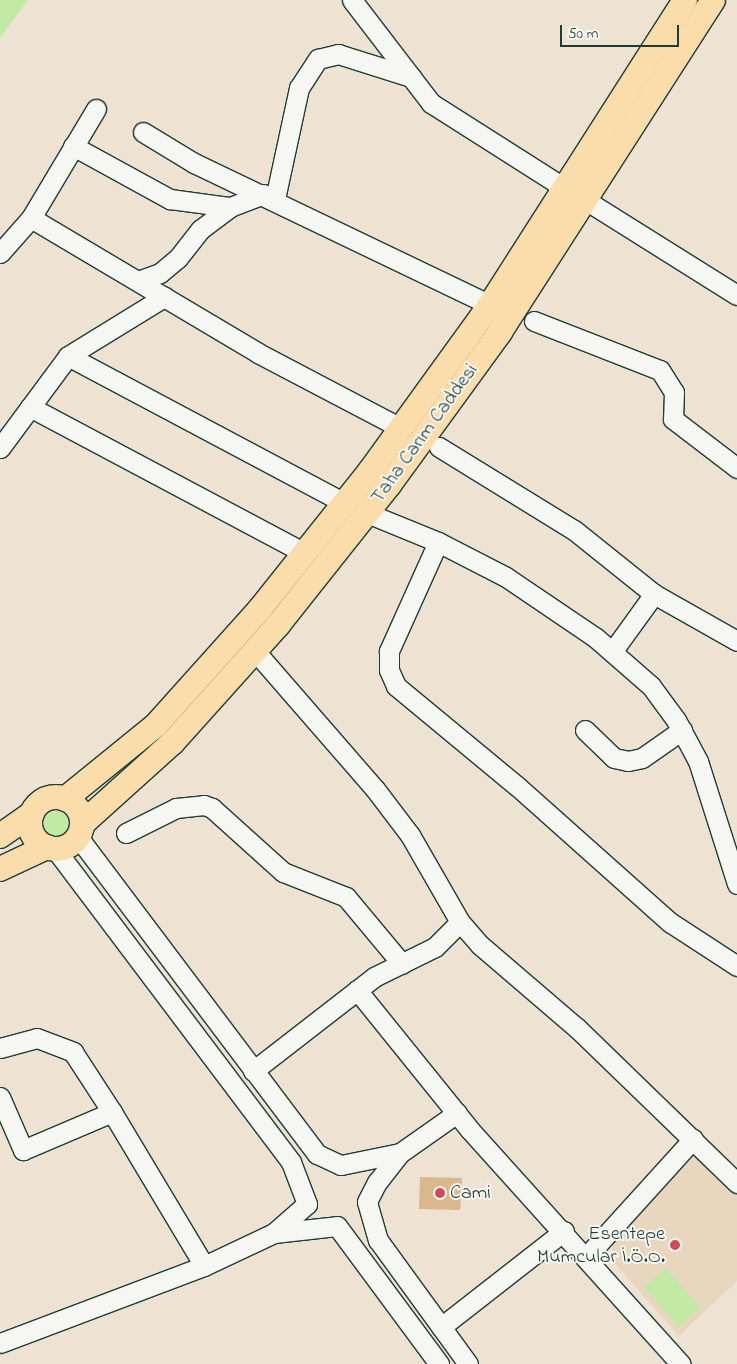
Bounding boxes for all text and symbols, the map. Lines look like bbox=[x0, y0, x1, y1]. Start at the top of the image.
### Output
scale bar bbox=[562, 15, 681, 47]
text: 50 m bbox=[568, 23, 598, 45]
street label: Taha Carım Caddesi bbox=[366, 360, 484, 508]
place label: Cami bbox=[450, 1181, 491, 1205]
marker: Cami bbox=[434, 1187, 446, 1199]
place label: Esentepe Mumcular İ.Ö.O. bbox=[537, 1222, 665, 1269]
marker: Esentepe Mumcular İ.Ö.O. bbox=[669, 1239, 681, 1251]

